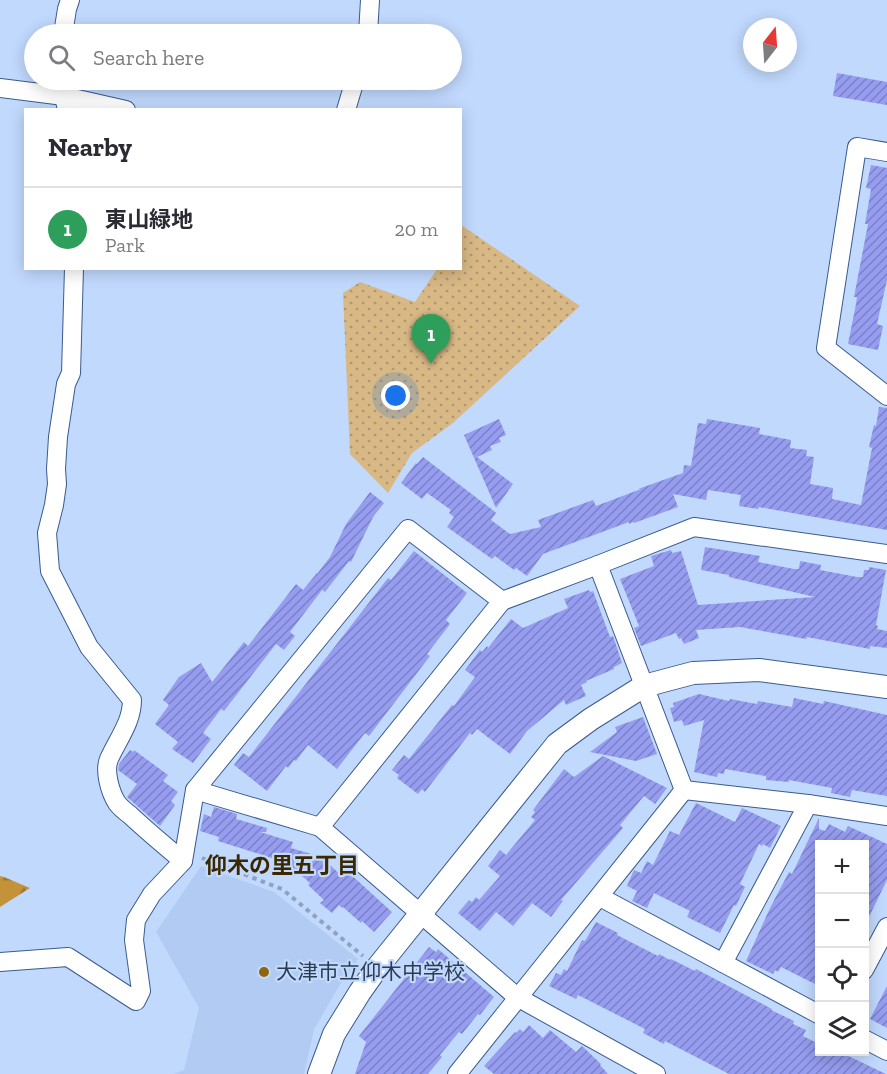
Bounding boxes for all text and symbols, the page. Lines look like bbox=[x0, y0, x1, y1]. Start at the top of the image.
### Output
north arrow bbox=[743, 18, 797, 72]
search box bbox=[24, 24, 462, 90]
icon: search bbox=[45, 41, 78, 74]
text: Search here bbox=[93, 44, 204, 71]
text: Nearby bbox=[48, 131, 132, 163]
text: 東山緑地 bbox=[105, 206, 193, 233]
text: 1 bbox=[63, 217, 72, 241]
text: 20 m bbox=[394, 217, 438, 241]
text: Park bbox=[105, 233, 145, 257]
pin: 1 bbox=[412, 314, 450, 364]
your location bbox=[381, 381, 410, 410]
map controls bbox=[815, 840, 869, 1056]
button: + bbox=[815, 840, 869, 894]
district label: 仰木の里五丁目 bbox=[205, 852, 359, 879]
button: − bbox=[815, 894, 869, 948]
button: locate bbox=[815, 948, 869, 1002]
place label: 大津市立仰木中学校 bbox=[276, 959, 465, 984]
marker: 大津市立仰木中学校 bbox=[257, 965, 271, 979]
button: layers bbox=[815, 1002, 869, 1056]

